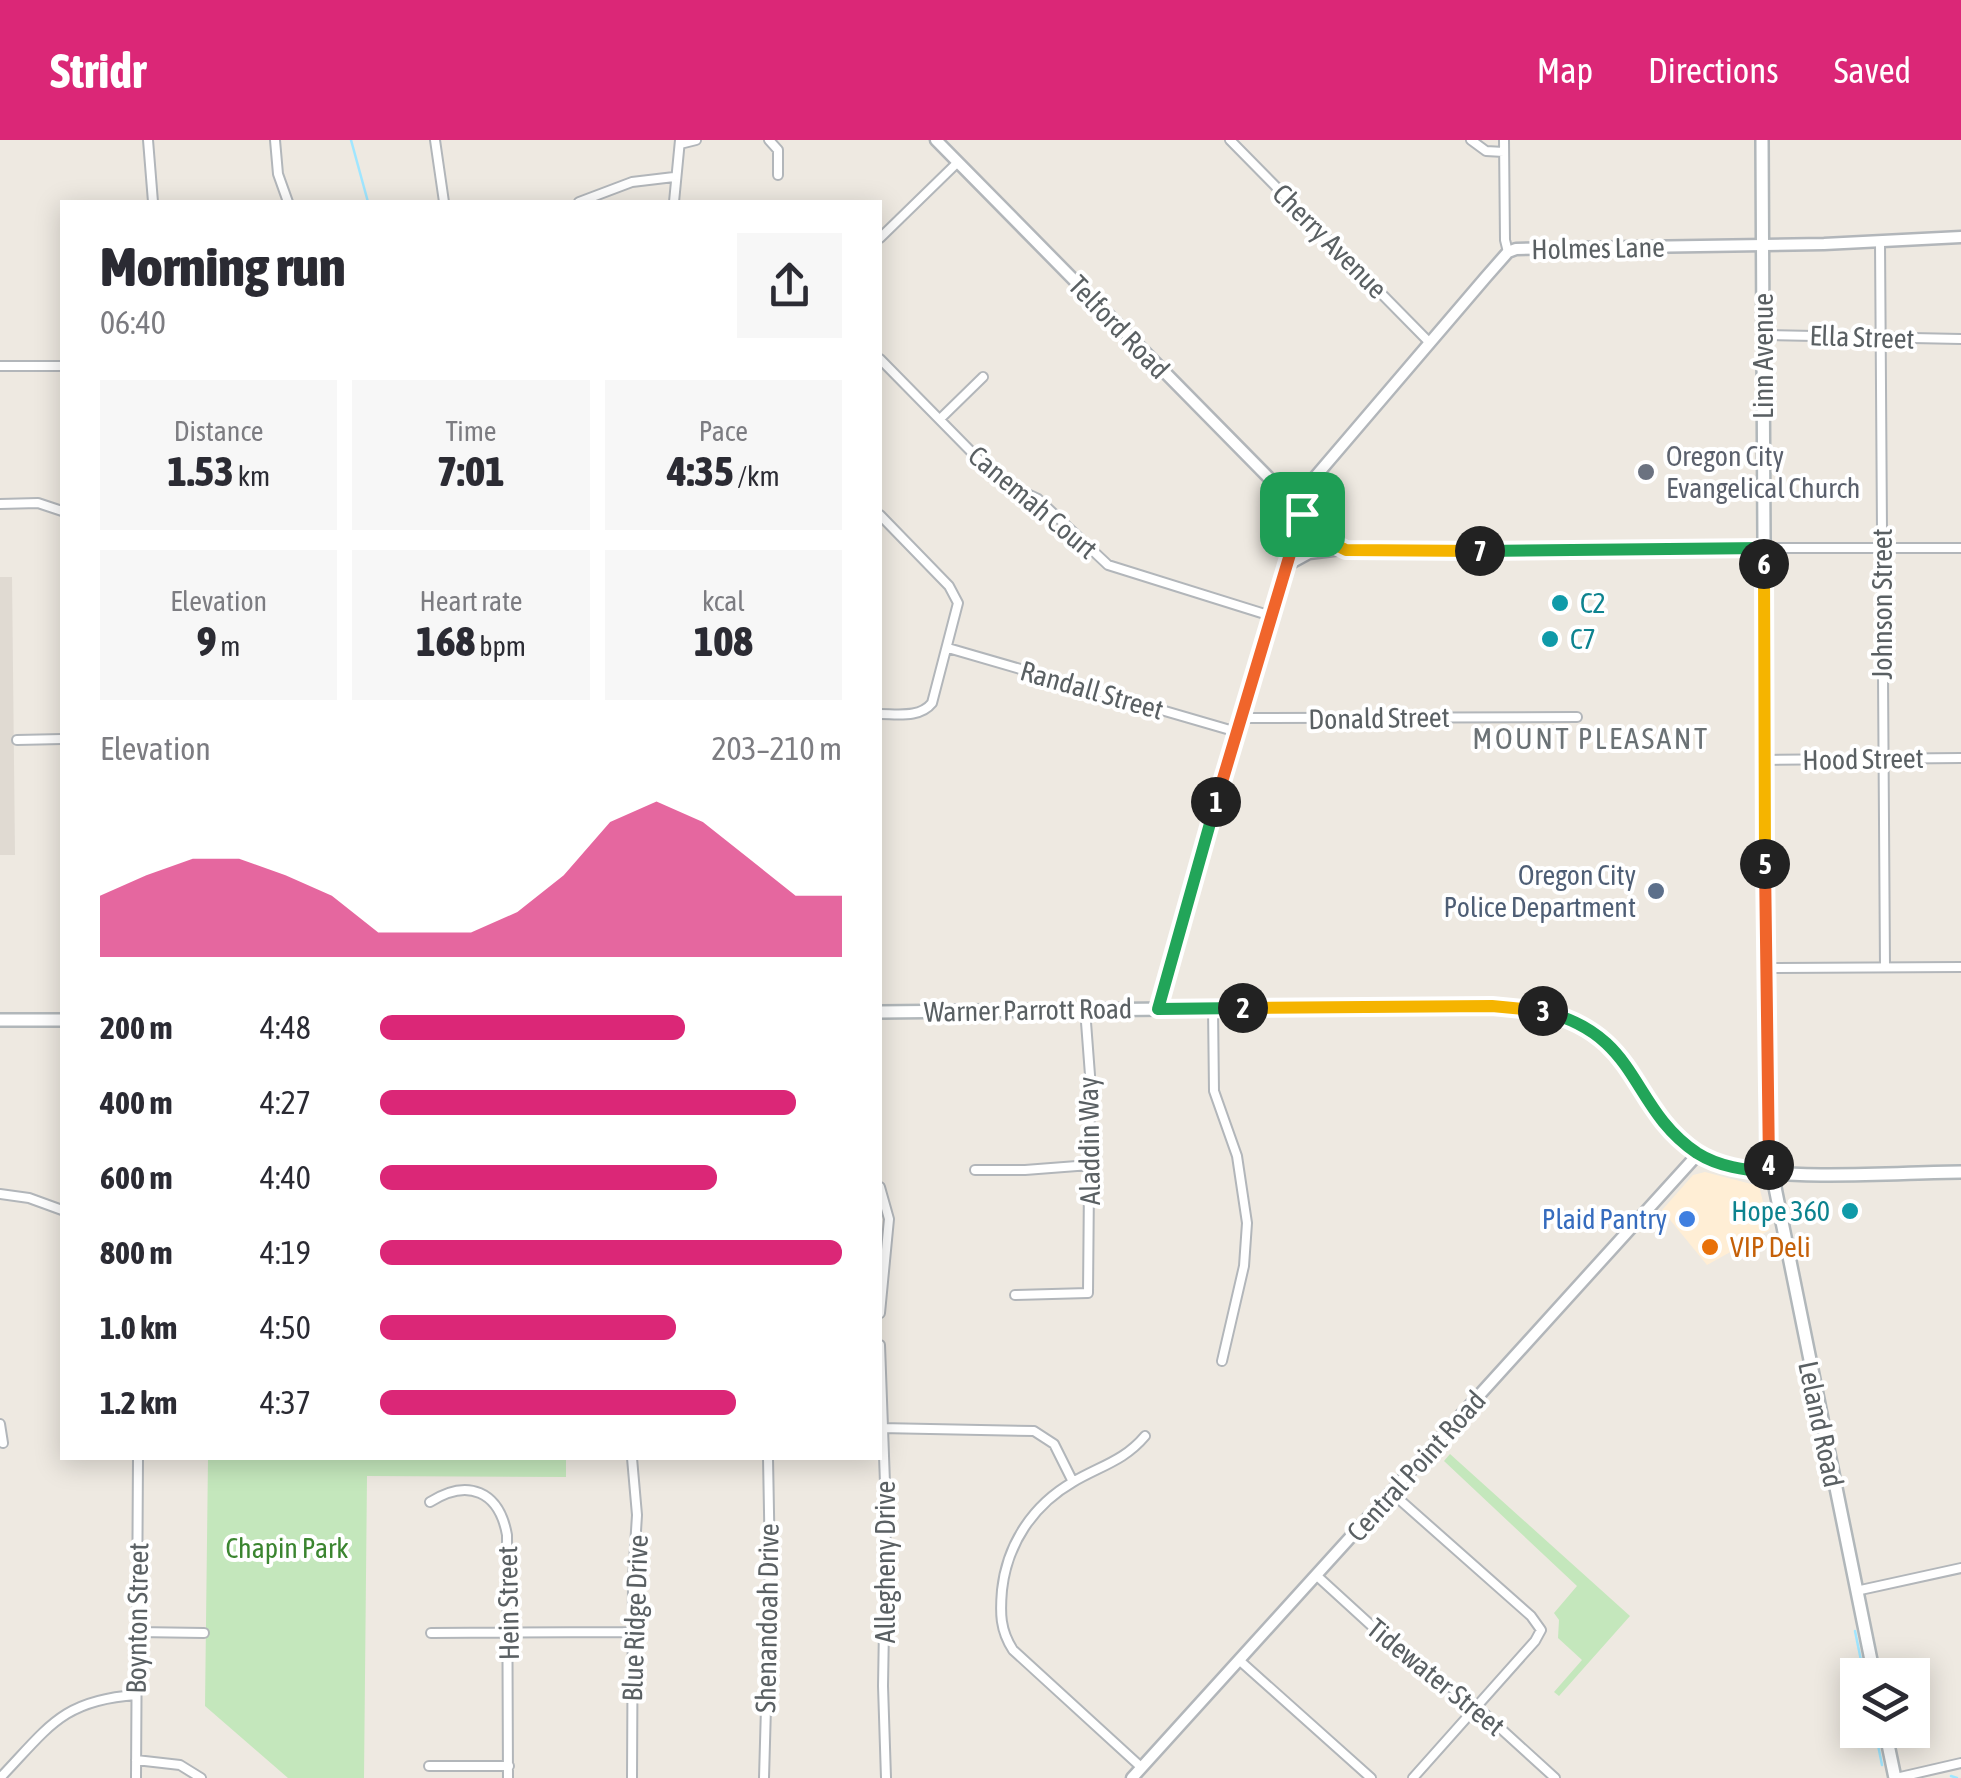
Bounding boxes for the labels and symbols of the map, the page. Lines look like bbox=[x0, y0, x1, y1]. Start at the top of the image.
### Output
street label: Cherry Avenue bbox=[1266, 177, 1394, 305]
street label: Holmes Lane bbox=[1531, 231, 1665, 265]
street label: Telford Road bbox=[1062, 269, 1176, 385]
street label: Linn Avenue bbox=[1747, 293, 1779, 419]
street label: Ella Street bbox=[1809, 319, 1915, 355]
street label: Canemah Court bbox=[962, 439, 1104, 565]
place label: Oregon City Evangelical Church bbox=[1666, 440, 1860, 504]
marker: Oregon City Evangelical Church bbox=[1635, 461, 1657, 483]
pin bbox=[1260, 472, 1345, 557]
pin: 7 bbox=[1455, 526, 1505, 576]
street label: Johnson Street bbox=[1866, 528, 1898, 680]
pin: 6 bbox=[1739, 539, 1789, 589]
place label: C2 bbox=[1580, 587, 1606, 619]
marker: C2 bbox=[1549, 592, 1571, 614]
place label: C7 bbox=[1570, 623, 1596, 655]
marker: C7 bbox=[1539, 628, 1561, 650]
street label: Randall Street bbox=[1017, 654, 1167, 726]
street label: Donald Street bbox=[1308, 701, 1450, 735]
district label: MOUNT PLEASANT bbox=[1472, 721, 1710, 755]
street label: Hood Street bbox=[1802, 742, 1924, 776]
pin: 1 bbox=[1191, 777, 1241, 827]
pin: 5 bbox=[1740, 839, 1790, 889]
place label: Oregon City Police Department bbox=[1443, 859, 1636, 923]
marker: Oregon City Police Department bbox=[1645, 880, 1667, 902]
pin: 2 bbox=[1218, 983, 1268, 1033]
pin: 3 bbox=[1518, 986, 1568, 1036]
street label: Warner Parrott Road bbox=[924, 992, 1132, 1028]
street label: Aladdin Way bbox=[1072, 1076, 1106, 1206]
pin: 4 bbox=[1744, 1140, 1794, 1190]
place label: Hope 360 bbox=[1731, 1195, 1830, 1227]
marker: Hope 360 bbox=[1839, 1200, 1861, 1222]
place label: Plaid Pantry bbox=[1542, 1203, 1667, 1235]
marker: Plaid Pantry bbox=[1676, 1208, 1698, 1230]
place label: VIP Deli bbox=[1730, 1231, 1811, 1263]
marker: VIP Deli bbox=[1699, 1236, 1721, 1258]
street label: Leland Road bbox=[1792, 1358, 1850, 1490]
street label: Central Point Road bbox=[1340, 1384, 1492, 1548]
street label: Allegheny Drive bbox=[869, 1481, 901, 1643]
street label: Shenandoah Drive bbox=[749, 1523, 785, 1713]
park label: Chapin Park bbox=[225, 1532, 349, 1564]
street label: Blue Ridge Drive bbox=[616, 1534, 654, 1702]
street label: Boynton Street bbox=[120, 1542, 154, 1694]
street label: Hein Street bbox=[491, 1546, 525, 1660]
street label: Tidewater Street bbox=[1361, 1612, 1511, 1742]

